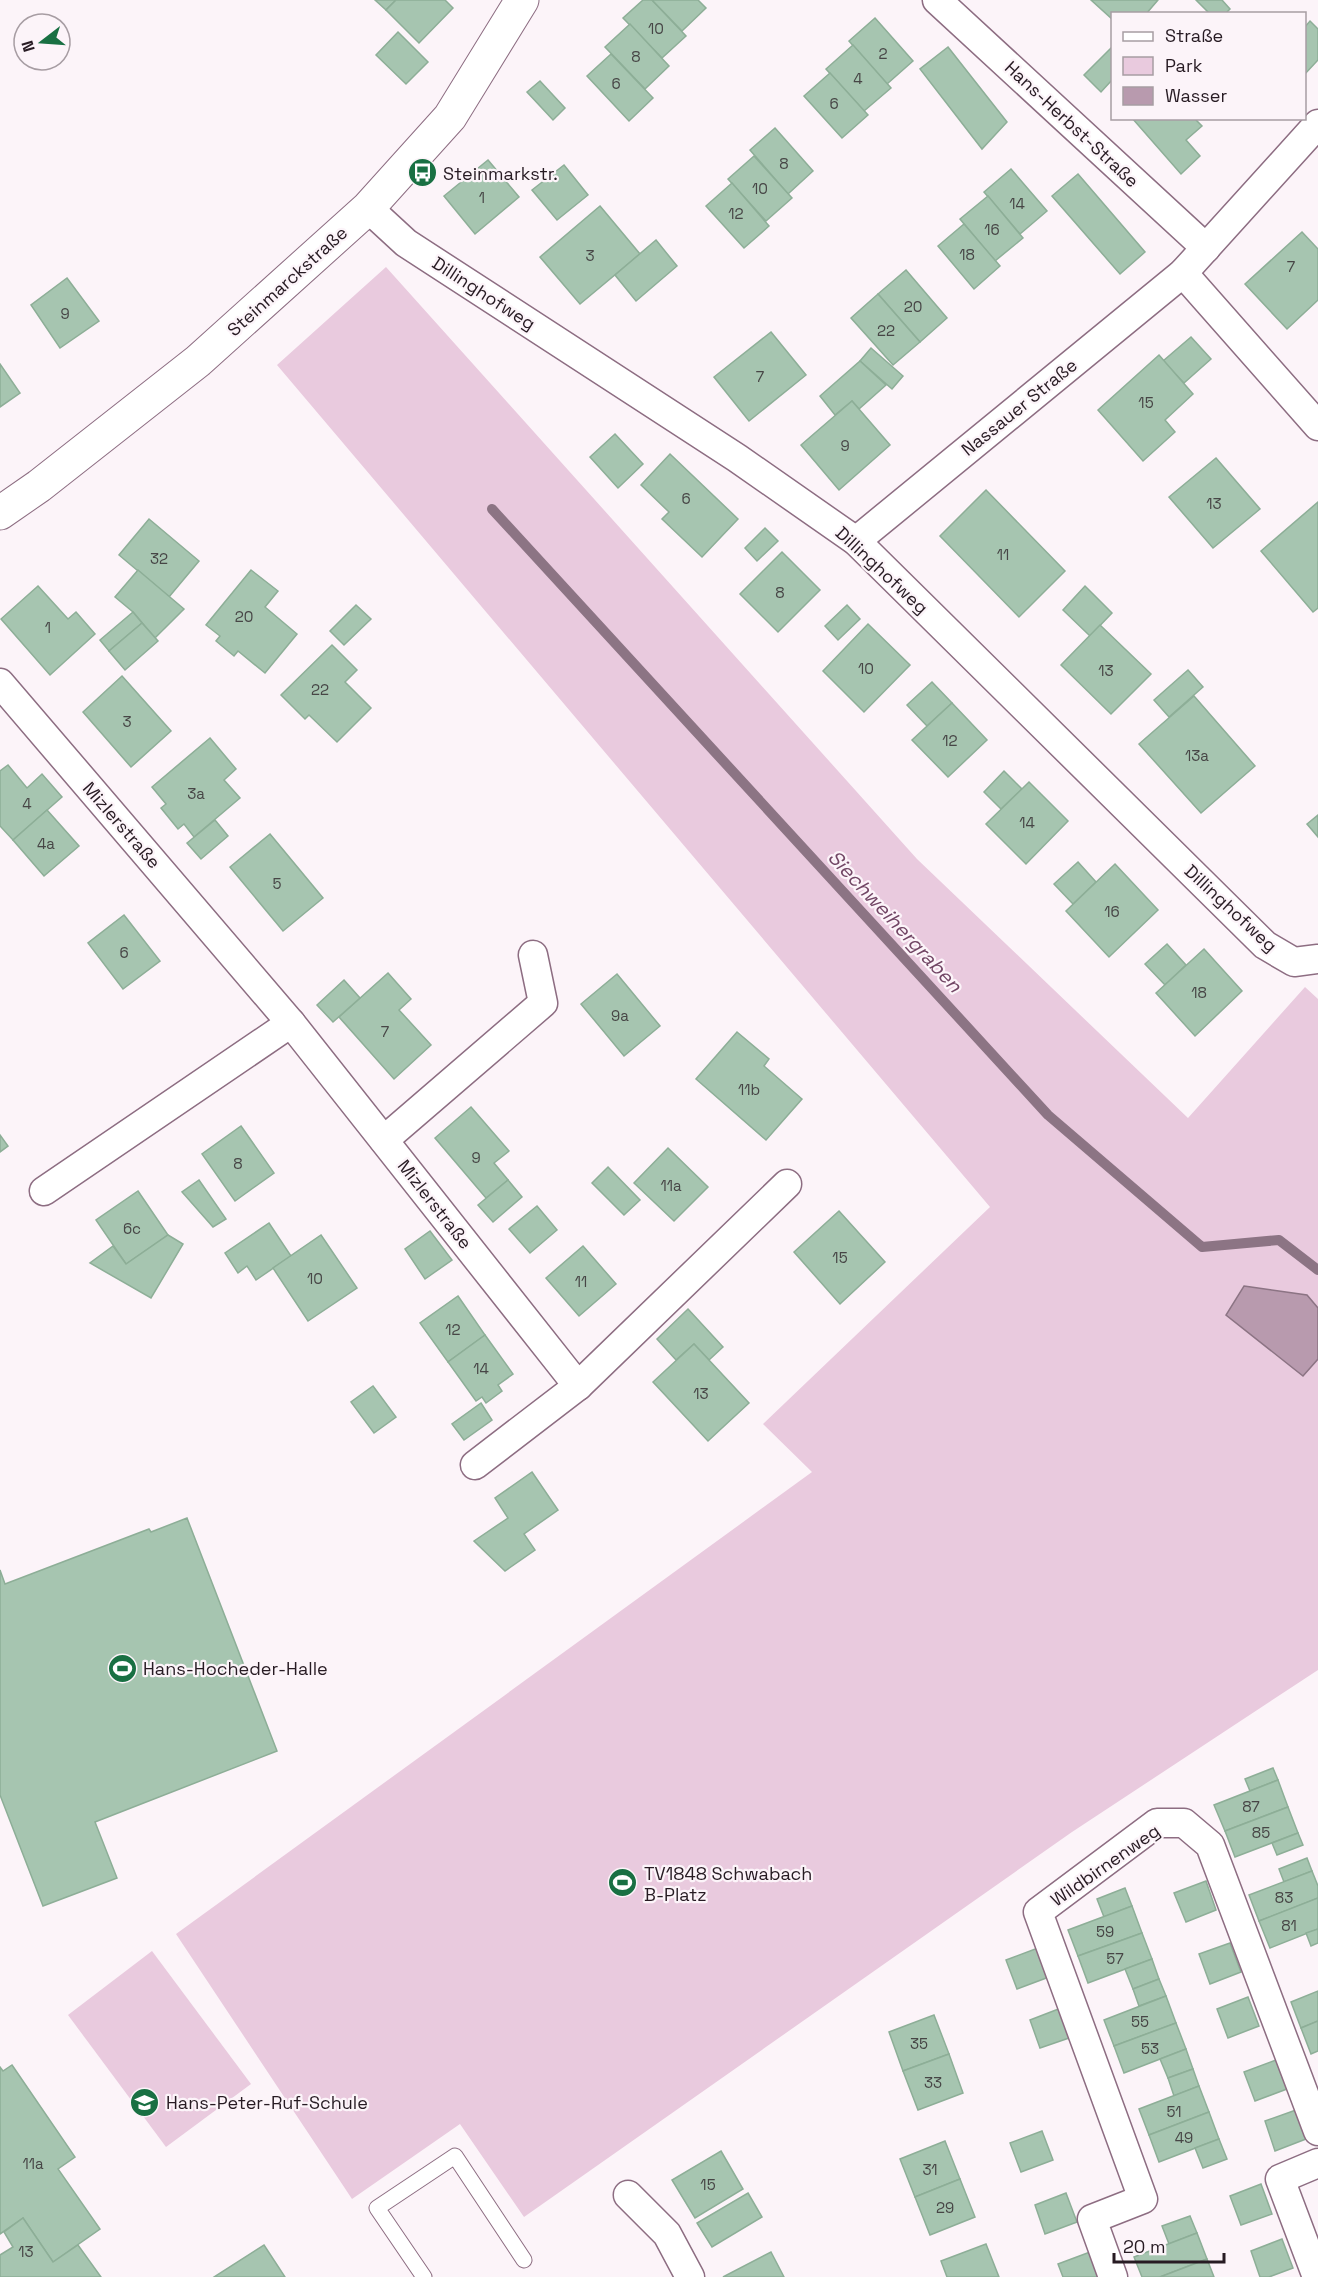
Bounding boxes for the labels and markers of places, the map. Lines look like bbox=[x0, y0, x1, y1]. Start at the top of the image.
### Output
bus stop icon: Steinmarkstr. bbox=[406, 157, 438, 189]
place label: Steinmarkstr. bbox=[443, 162, 558, 185]
sports icon: Hans-Hocheder-Halle bbox=[106, 1652, 138, 1684]
place label: Hans-Hocheder-Halle bbox=[143, 1657, 328, 1680]
place label: TV1848 Schwabach B-Platz bbox=[644, 1862, 812, 1906]
sports icon: TV1848 Schwabach B-Platz bbox=[607, 1867, 639, 1899]
school or university icon: Hans-Peter-Ruf-Schule bbox=[129, 2086, 161, 2118]
place label: Hans-Peter-Ruf-Schule bbox=[166, 2091, 368, 2114]

